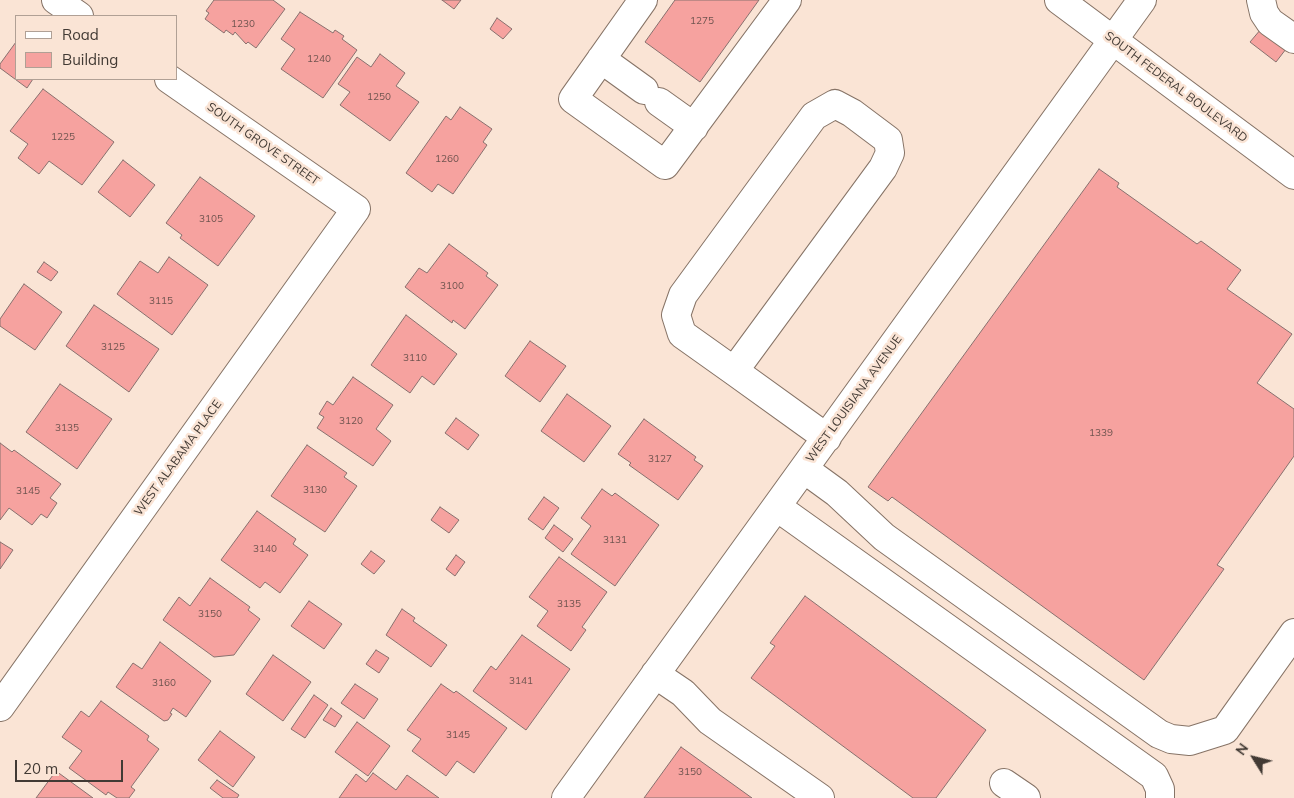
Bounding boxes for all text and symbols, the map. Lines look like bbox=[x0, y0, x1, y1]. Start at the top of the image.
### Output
legend bbox=[15, 15, 178, 80]
house number: 1275 bbox=[690, 15, 714, 27]
house number: 1230 bbox=[231, 18, 255, 30]
text: Road bbox=[62, 25, 99, 44]
street label: SOUTH FEDERAL BOULEVARD bbox=[1102, 29, 1250, 145]
text: Building bbox=[62, 50, 118, 69]
house number: 1240 bbox=[307, 53, 331, 65]
house number: 1250 bbox=[367, 91, 391, 103]
street label: SOUTH GROVE STREET bbox=[204, 100, 322, 188]
house number: 1225 bbox=[51, 131, 75, 143]
house number: 1260 bbox=[435, 153, 459, 165]
house number: 3105 bbox=[199, 213, 223, 225]
house number: 3100 bbox=[440, 280, 464, 292]
house number: 3115 bbox=[149, 295, 173, 307]
street label: WEST LOUISIANA AVENUE bbox=[803, 333, 905, 465]
house number: 3125 bbox=[101, 341, 125, 353]
house number: 3110 bbox=[403, 352, 427, 364]
street label: WEST ALABAMA PLACE bbox=[131, 398, 225, 518]
house number: 3120 bbox=[339, 415, 363, 427]
house number: 3135 bbox=[55, 422, 79, 434]
house number: 1339 bbox=[1089, 427, 1113, 439]
house number: 3127 bbox=[648, 453, 672, 465]
house number: 3130 bbox=[303, 484, 327, 496]
house number: 3145 bbox=[16, 485, 40, 497]
house number: 3131 bbox=[603, 534, 627, 546]
house number: 3140 bbox=[253, 543, 277, 555]
house number: 3135 bbox=[557, 598, 581, 610]
house number: 3150 bbox=[198, 608, 222, 620]
house number: 3141 bbox=[509, 675, 533, 687]
house number: 3160 bbox=[152, 677, 176, 689]
house number: 3145 bbox=[446, 729, 470, 741]
north arrow bbox=[1229, 733, 1279, 783]
text: N bbox=[1231, 740, 1252, 759]
scale bar bbox=[18, 750, 125, 782]
text: 20 m bbox=[23, 759, 58, 778]
house number: 3150 bbox=[678, 766, 702, 778]

